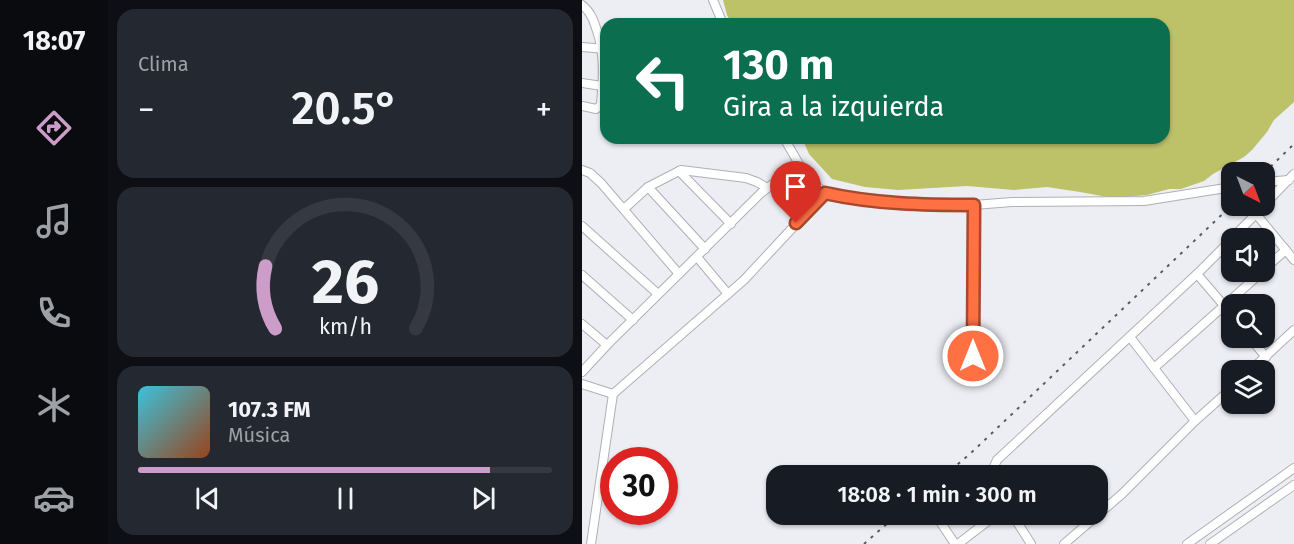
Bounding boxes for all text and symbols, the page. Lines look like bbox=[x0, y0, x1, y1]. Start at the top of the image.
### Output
text: 18:07 bbox=[23, 25, 85, 57]
text: 130 m bbox=[723, 40, 834, 90]
icon: left bbox=[624, 42, 702, 120]
text: Clima bbox=[138, 52, 189, 76]
text: 20.5° bbox=[291, 82, 399, 136]
text: − bbox=[138, 90, 155, 130]
text: + bbox=[536, 90, 552, 130]
text: Gira a la izquierda bbox=[723, 91, 944, 123]
icon: directions bbox=[33, 107, 75, 149]
pin bbox=[770, 161, 821, 223]
north arrow bbox=[1221, 162, 1275, 216]
map controls bbox=[1221, 162, 1275, 414]
icon: arrive bbox=[779, 170, 812, 203]
icon: music bbox=[33, 200, 75, 242]
button: sound bbox=[1221, 228, 1275, 282]
text: 26 bbox=[311, 245, 379, 320]
icon: phone bbox=[33, 292, 75, 334]
button: search bbox=[1221, 294, 1275, 348]
text: km/h bbox=[318, 314, 372, 340]
position arrow bbox=[941, 324, 1005, 388]
button: layers bbox=[1221, 360, 1275, 414]
icon: climate bbox=[33, 384, 75, 426]
text: 107.3 FM bbox=[228, 396, 311, 423]
text: Música bbox=[228, 423, 290, 447]
speed limit sign: 30 bbox=[600, 447, 678, 525]
icon: car bbox=[33, 477, 75, 519]
text: 18:08 · 1 min · 300 m bbox=[837, 481, 1037, 508]
icon: previous bbox=[191, 482, 224, 515]
icon: pause bbox=[329, 482, 362, 515]
icon: next bbox=[467, 482, 500, 515]

